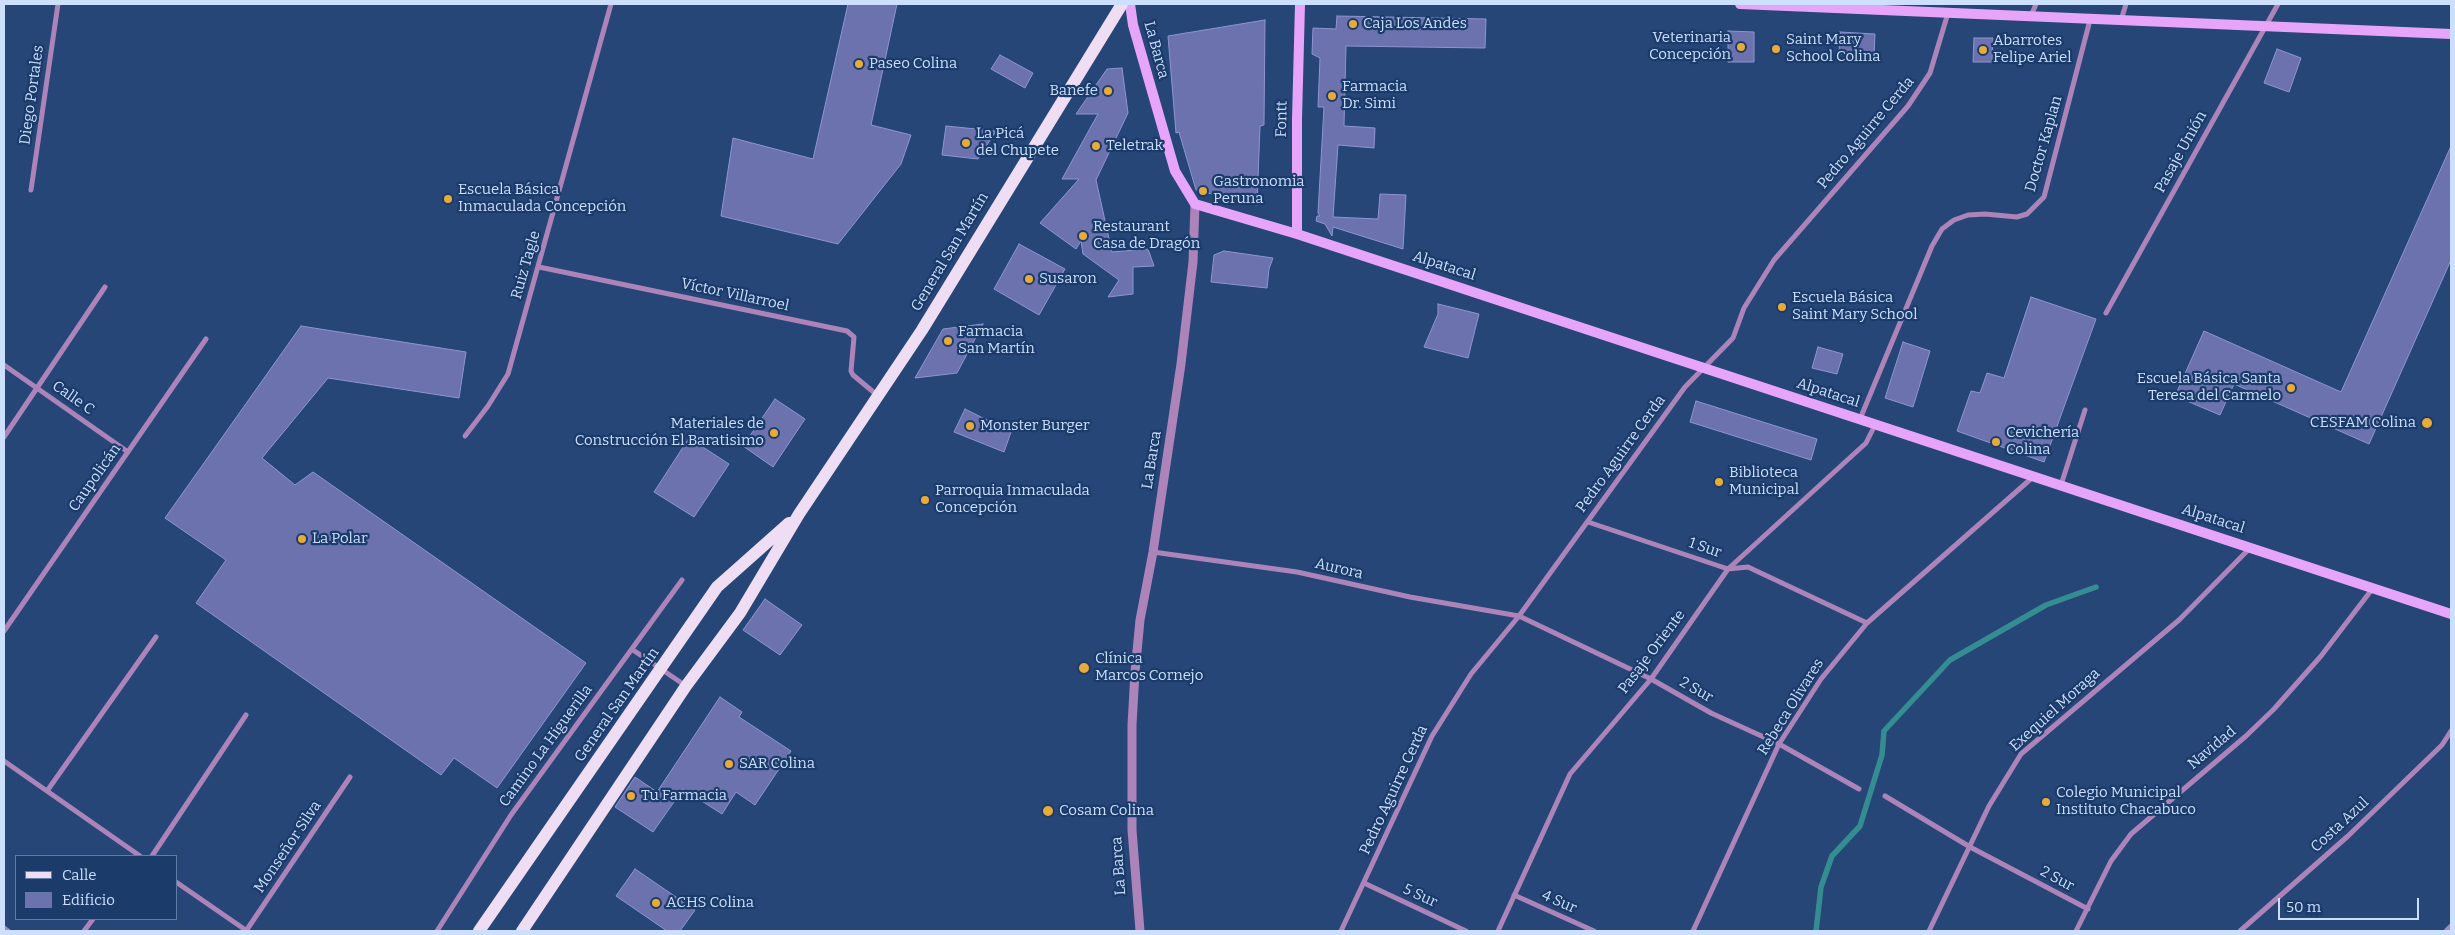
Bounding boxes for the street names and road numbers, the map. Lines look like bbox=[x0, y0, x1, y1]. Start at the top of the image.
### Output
street label: La Barca bbox=[1140, 19, 1172, 81]
street label: Diego Portales bbox=[16, 44, 48, 146]
street label: Pedro Aguirre Cerda bbox=[1814, 73, 1918, 193]
street label: Doctor Kaplan bbox=[2022, 94, 2066, 194]
street label: Fontt bbox=[1273, 100, 1291, 138]
street label: Pasaje Unión bbox=[2151, 108, 2211, 196]
street label: General San Martín bbox=[907, 189, 993, 315]
street label: Ruiz Tagle bbox=[508, 229, 544, 301]
street label: Alpatacal bbox=[1410, 247, 1478, 285]
street label: Víctor Villarroel bbox=[679, 275, 791, 315]
street label: Alpatacal bbox=[1794, 374, 1862, 412]
street label: Calle C bbox=[49, 377, 97, 419]
street label: Pedro Aguirre Cerda bbox=[1572, 392, 1670, 516]
street label: La Barca bbox=[1139, 430, 1165, 490]
street label: Caupolicán bbox=[65, 441, 125, 515]
street label: Alpatacal bbox=[2179, 500, 2247, 538]
street label: 1 Sur bbox=[1686, 534, 1724, 562]
street label: Aurora bbox=[1313, 555, 1365, 583]
street label: Pasaje Oriente bbox=[1615, 607, 1689, 697]
street label: General San Martín bbox=[571, 644, 663, 766]
street label: Rebeca Olivares bbox=[1754, 655, 1828, 759]
street label: Exequiel Moraga bbox=[2006, 665, 2104, 755]
street label: 2 Sur bbox=[1676, 673, 1716, 707]
street label: Camino La Higuerilla bbox=[496, 681, 596, 811]
street label: Pedro Aguirre Cerda bbox=[1356, 722, 1432, 858]
street label: Navidad bbox=[2184, 723, 2240, 773]
street label: Costa Azul bbox=[2307, 794, 2373, 856]
street label: Monseñor Silva bbox=[251, 798, 325, 896]
street label: La Barca bbox=[1108, 836, 1130, 896]
street label: 2 Sur bbox=[2037, 863, 2077, 895]
street label: 5 Sur bbox=[1400, 880, 1440, 912]
street label: 4 Sur bbox=[1539, 886, 1579, 918]

